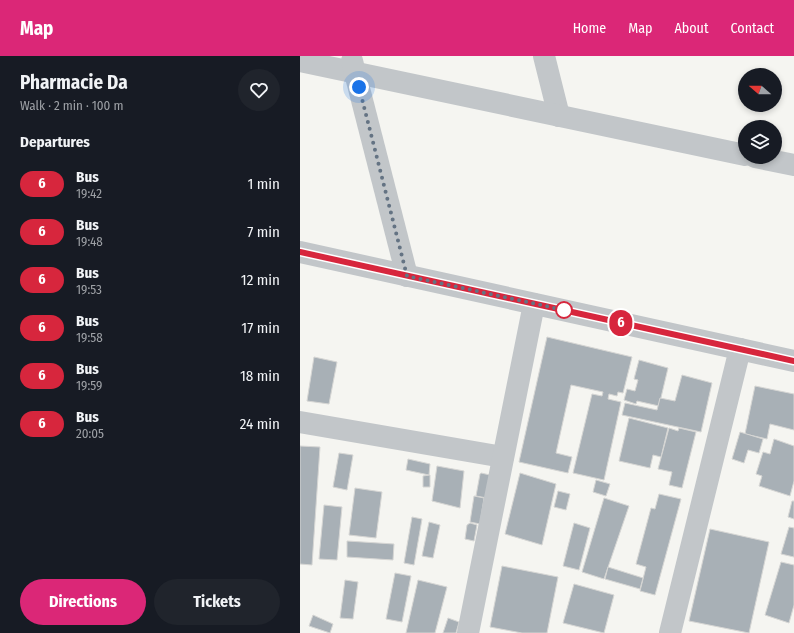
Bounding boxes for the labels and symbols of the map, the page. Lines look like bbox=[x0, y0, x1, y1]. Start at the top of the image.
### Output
north arrow bbox=[738, 68, 782, 112]
your location bbox=[349, 77, 369, 97]
unlabelled marker bbox=[555, 301, 573, 319]
line badge: 6 bbox=[608, 310, 634, 336]

